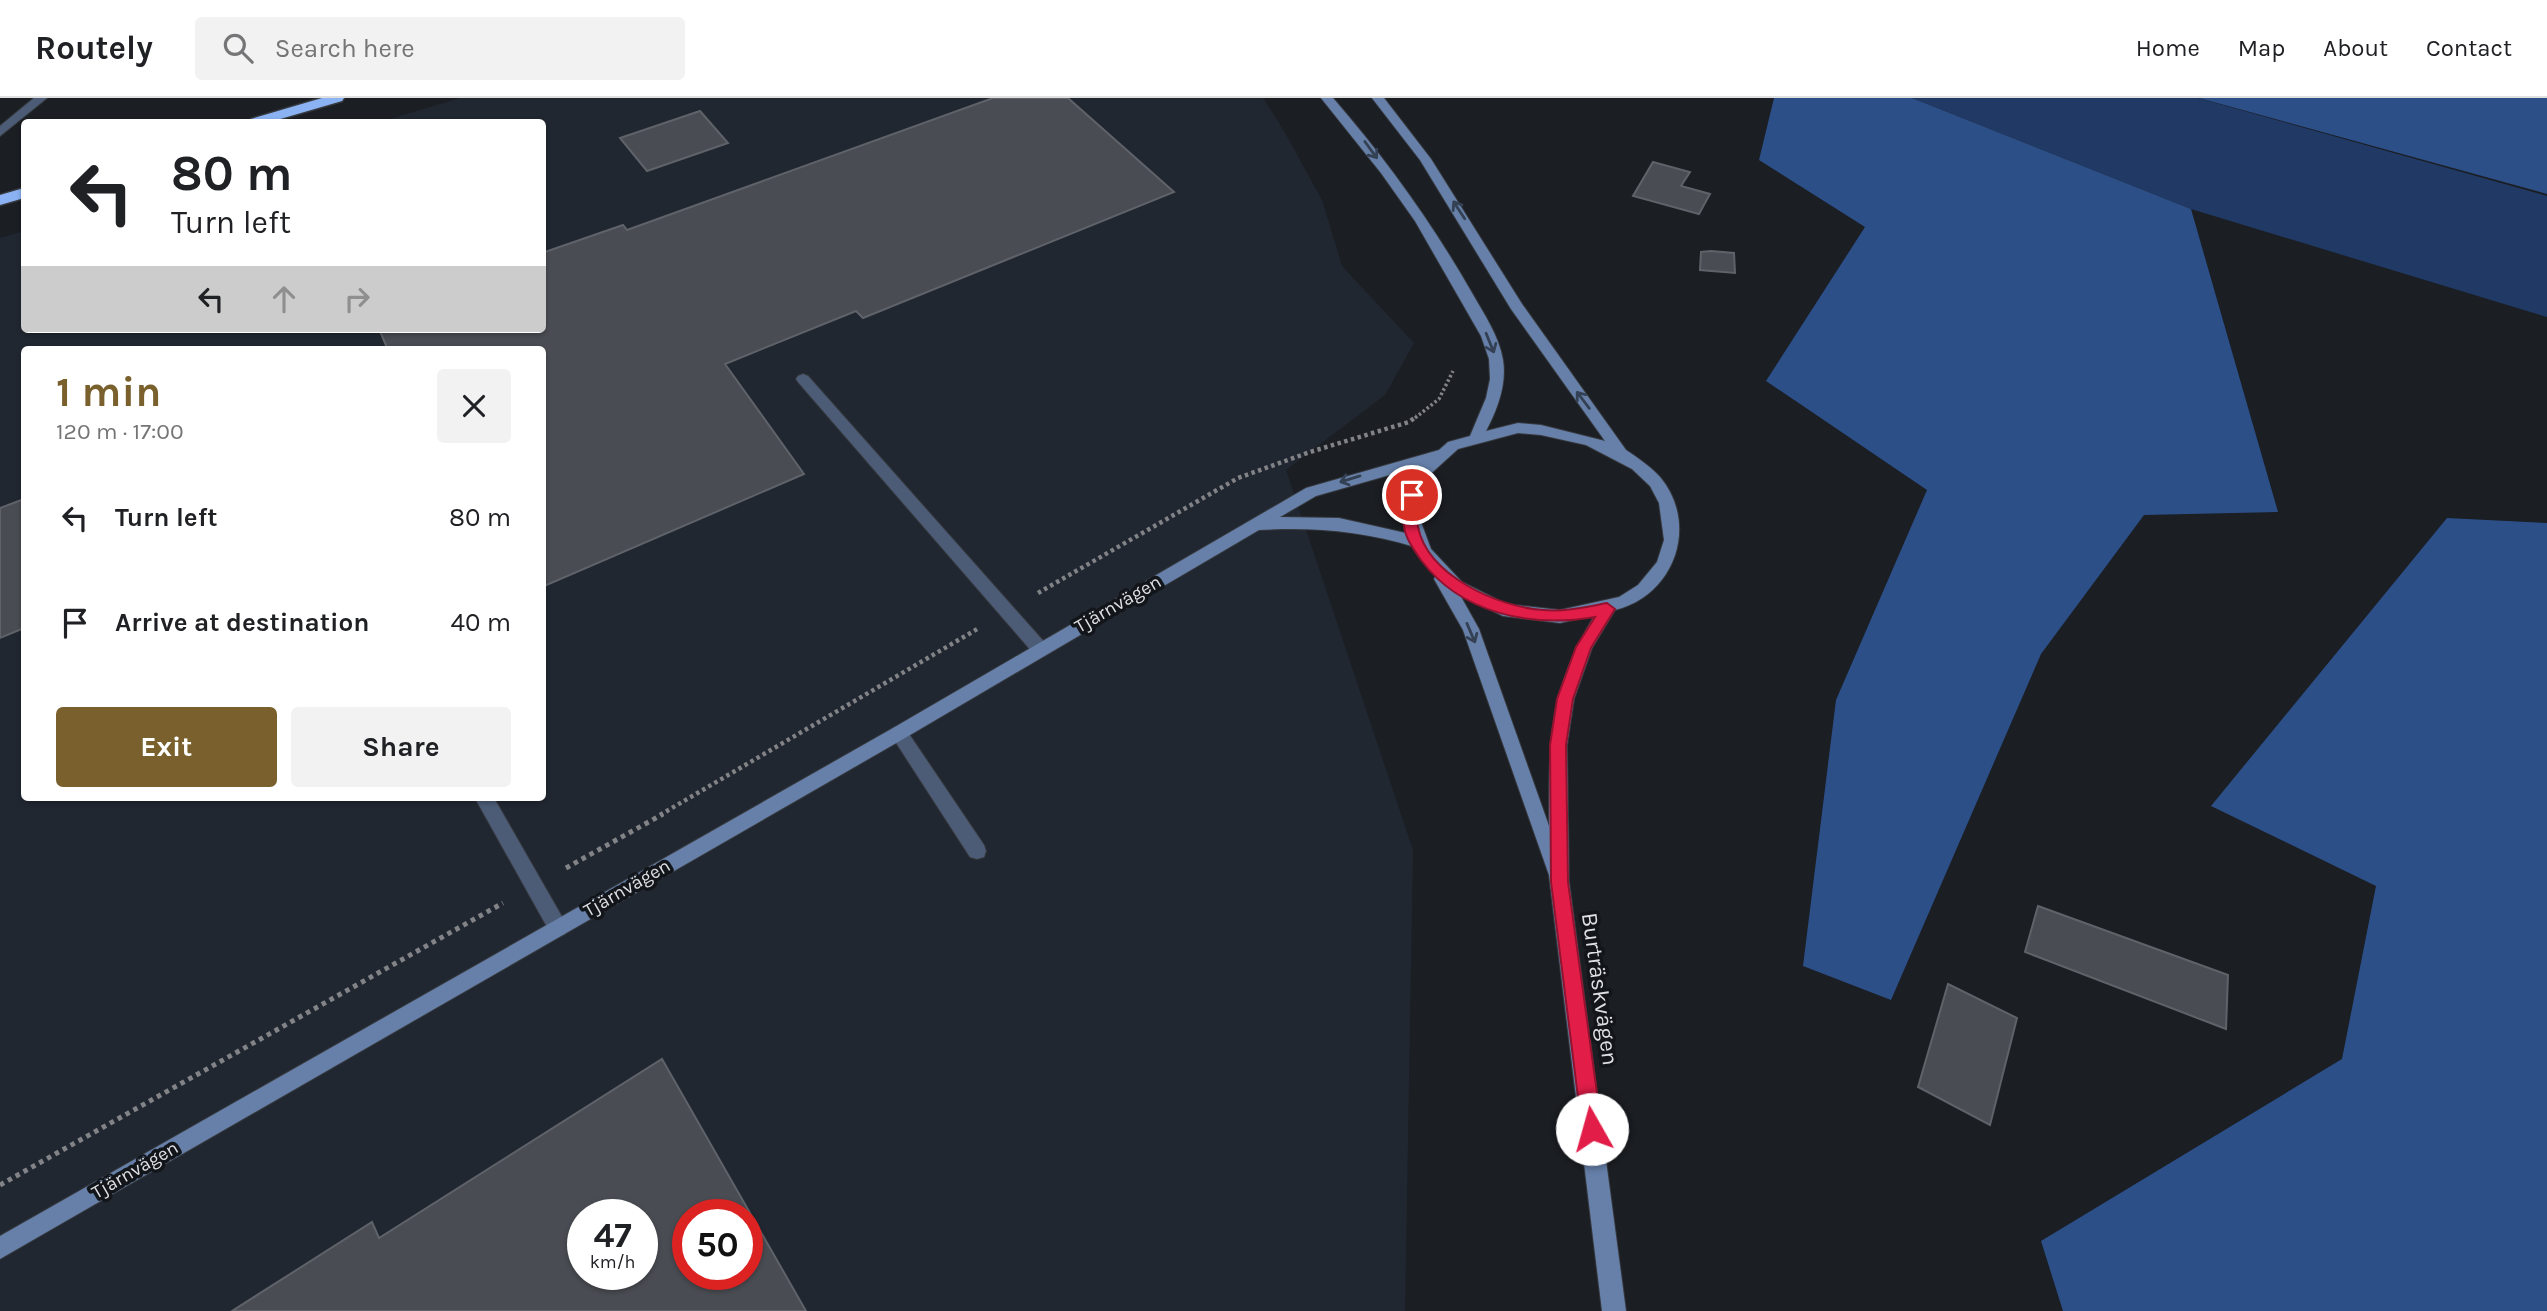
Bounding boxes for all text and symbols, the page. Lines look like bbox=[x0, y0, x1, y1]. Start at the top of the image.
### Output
search box bbox=[195, 17, 685, 80]
text: Routely bbox=[35, 29, 153, 67]
icon: search bbox=[219, 29, 257, 67]
text: Search here bbox=[275, 33, 415, 64]
text: Home bbox=[2136, 34, 2200, 62]
text: Map bbox=[2238, 34, 2285, 62]
text: About bbox=[2323, 34, 2388, 62]
text: Contact bbox=[2426, 34, 2512, 62]
one-way arrow bbox=[1363, 140, 1378, 159]
text: 80 m bbox=[171, 145, 293, 202]
icon: left bbox=[56, 147, 147, 238]
one-way arrow bbox=[1451, 200, 1465, 220]
text: Turn left bbox=[171, 204, 291, 241]
icon: left bbox=[192, 280, 230, 318]
icon: ahead bbox=[265, 280, 303, 318]
icon: right bbox=[338, 280, 376, 318]
one-way arrow bbox=[1485, 332, 1498, 353]
text: 1 min bbox=[56, 367, 161, 417]
button: close bbox=[437, 369, 511, 443]
one-way arrow bbox=[1575, 391, 1590, 410]
text: 120 m · 17:00 bbox=[56, 418, 184, 445]
pin bbox=[1382, 465, 1442, 525]
one-way arrow bbox=[1339, 474, 1361, 487]
icon: arrive bbox=[1393, 476, 1431, 514]
icon: left bbox=[56, 499, 94, 537]
text: Turn left bbox=[115, 502, 217, 533]
text: 80 m bbox=[449, 502, 511, 533]
street label: Tjärnvägen bbox=[1071, 570, 1165, 638]
icon: arrive bbox=[56, 604, 94, 642]
text: Arrive at destination bbox=[115, 607, 369, 638]
text: 40 m bbox=[451, 607, 511, 638]
one-way arrow bbox=[1465, 622, 1478, 643]
button: Exit bbox=[56, 707, 277, 787]
button: Share bbox=[291, 707, 511, 787]
street label: Tjärnvägen bbox=[580, 854, 674, 922]
street label: Burträskvägen bbox=[1576, 911, 1624, 1067]
position arrow bbox=[1555, 1092, 1629, 1166]
street label: Tjärnvägen bbox=[88, 1136, 182, 1204]
speed limit sign: 50 bbox=[672, 1199, 763, 1290]
text: 47 bbox=[593, 1215, 632, 1256]
text: km/h bbox=[590, 1251, 635, 1273]

